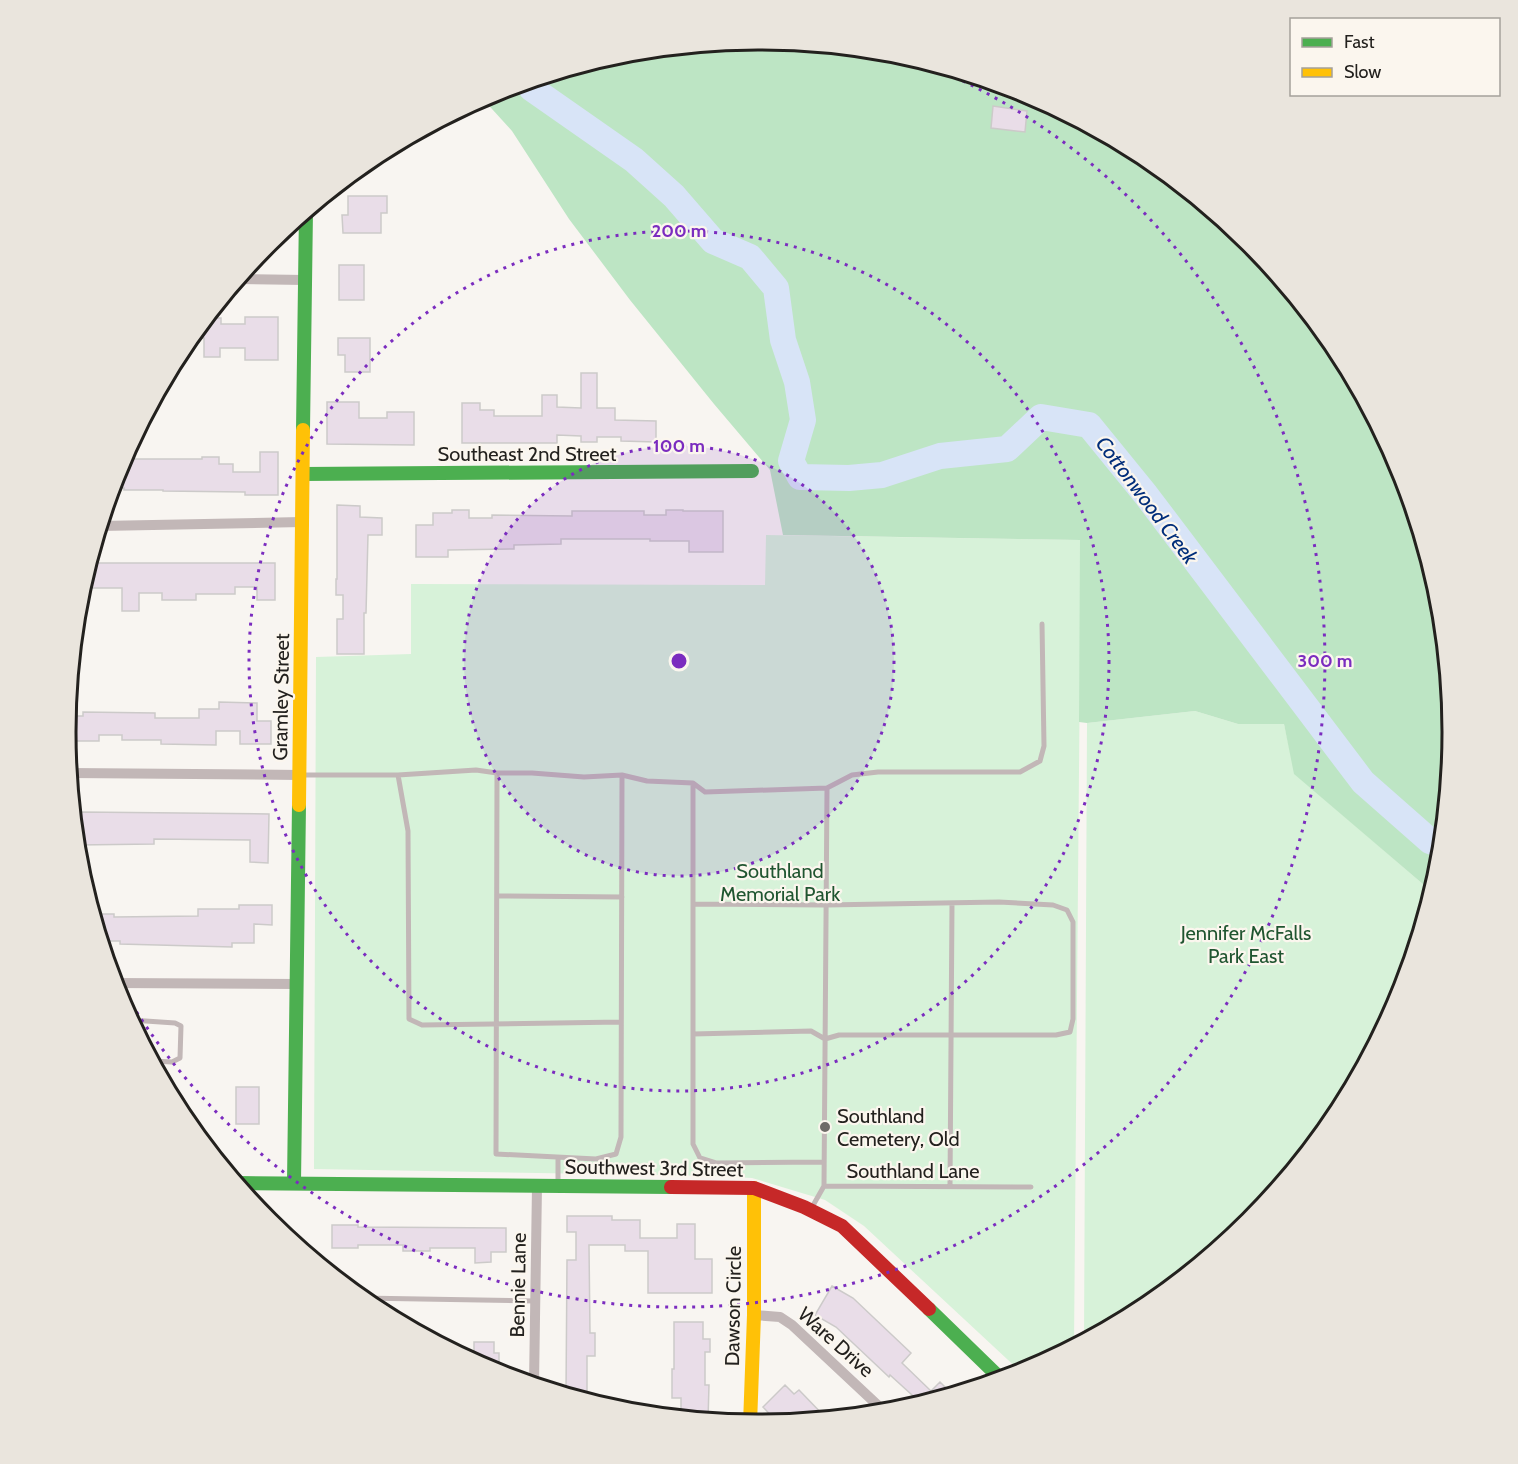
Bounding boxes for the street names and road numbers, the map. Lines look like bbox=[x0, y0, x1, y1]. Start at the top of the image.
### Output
street label: Southeast 2nd Street bbox=[438, 442, 617, 466]
street label: Gramley Street bbox=[268, 633, 294, 761]
street label: Southwest 3rd Street bbox=[564, 1154, 744, 1182]
street label: Southland Lane bbox=[847, 1159, 979, 1183]
street label: Bennie Lane bbox=[505, 1233, 531, 1337]
street label: Dawson Circle bbox=[720, 1246, 746, 1366]
street label: Ware Drive bbox=[793, 1302, 879, 1382]

